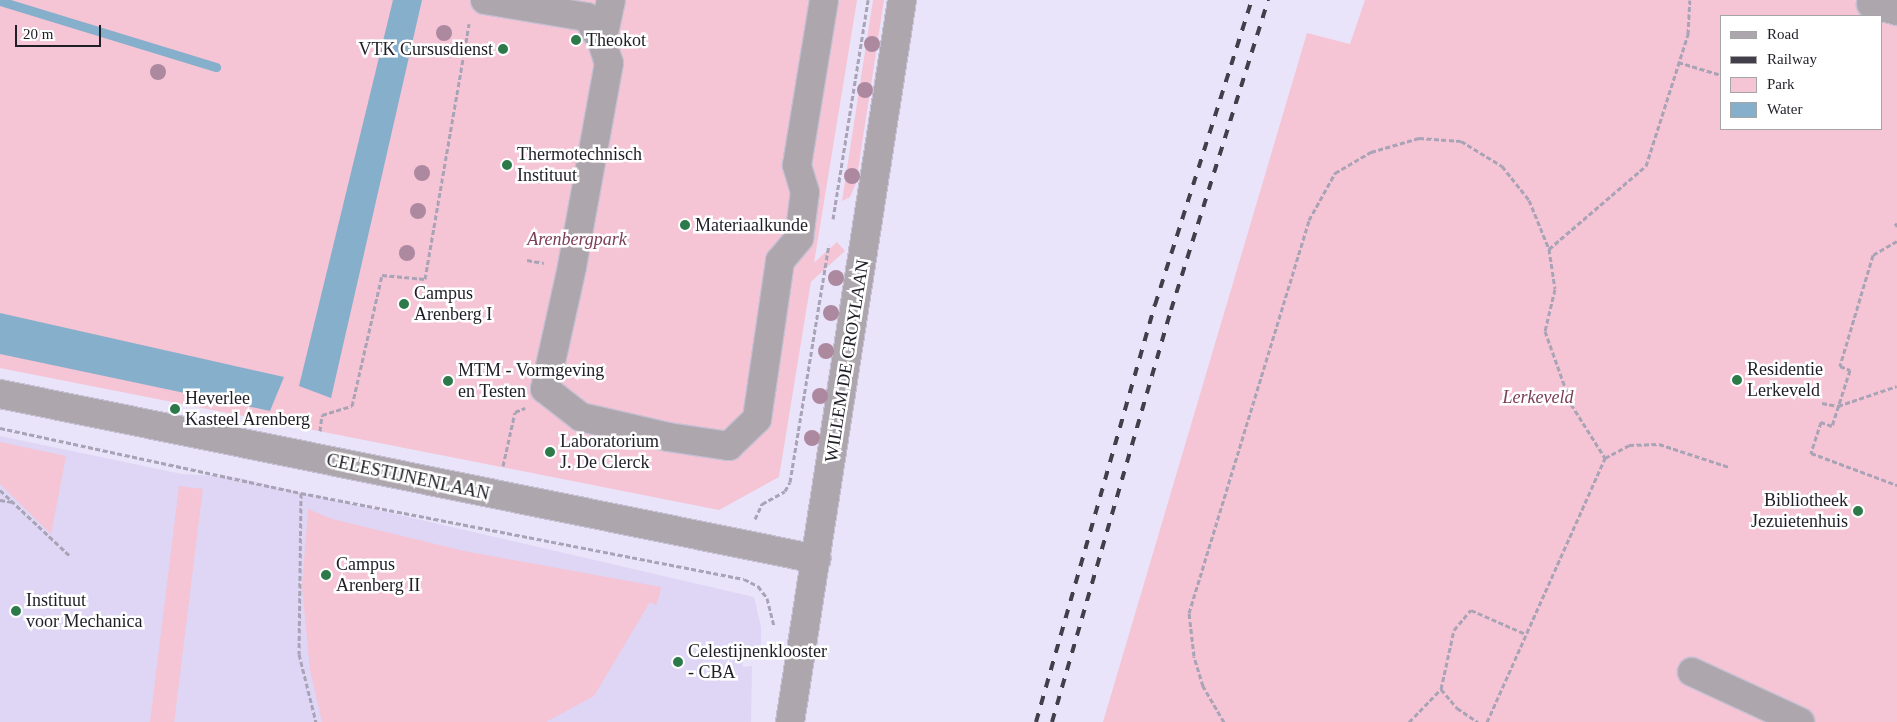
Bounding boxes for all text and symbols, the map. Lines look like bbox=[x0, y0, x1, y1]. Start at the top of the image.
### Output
scale bar bbox=[18, 15, 104, 47]
legend bbox=[1720, 15, 1882, 130]
text: 20 m bbox=[23, 26, 53, 42]
text: Road bbox=[1767, 26, 1799, 42]
place label: Theokot bbox=[586, 29, 646, 51]
marker: Theokot bbox=[570, 34, 582, 46]
place label: VTK Cursusdienst bbox=[359, 38, 493, 60]
marker: VTK Cursusdienst bbox=[497, 43, 509, 55]
text: Railway bbox=[1767, 51, 1817, 67]
text: Park bbox=[1767, 76, 1795, 92]
text: Water bbox=[1767, 101, 1802, 117]
place label: Thermotechnisch Instituut bbox=[517, 144, 642, 186]
marker: Thermotechnisch Instituut bbox=[501, 159, 513, 171]
place label: Materiaalkunde bbox=[695, 214, 808, 236]
marker: Materiaalkunde bbox=[679, 219, 691, 231]
park label: Arenbergpark bbox=[527, 228, 627, 250]
street label: WILLEM DE CROYLAAN bbox=[820, 258, 874, 464]
place label: Campus Arenberg I bbox=[414, 283, 492, 326]
marker: Campus Arenberg I bbox=[398, 298, 410, 310]
place label: Residentie Lerkeveld bbox=[1747, 359, 1823, 402]
place label: MTM - Vormgeving en Testen bbox=[458, 360, 605, 402]
marker: Residentie Lerkeveld bbox=[1731, 374, 1743, 386]
marker: MTM - Vormgeving en Testen bbox=[442, 375, 454, 387]
park label: Lerkeveld bbox=[1503, 386, 1573, 408]
place label: Heverlee Kasteel Arenberg bbox=[185, 388, 311, 430]
marker: Heverlee Kasteel Arenberg bbox=[169, 403, 181, 415]
place label: Laboratorium J. De Clerck bbox=[560, 431, 659, 474]
marker: Laboratorium J. De Clerck bbox=[544, 446, 556, 458]
street label: CELESTIJNENLAAN bbox=[325, 449, 491, 505]
place label: Bibliotheek Jezuietenhuis bbox=[1751, 490, 1848, 532]
marker: Bibliotheek Jezuietenhuis bbox=[1852, 505, 1864, 517]
place label: Campus Arenberg II bbox=[336, 554, 420, 596]
marker: Campus Arenberg II bbox=[320, 569, 332, 581]
place label: Instituut voor Mechanica bbox=[26, 590, 142, 632]
marker: Instituut voor Mechanica bbox=[10, 605, 22, 617]
place label: Celestijnenklooster - CBA bbox=[688, 641, 827, 684]
marker: Celestijnenklooster - CBA bbox=[672, 656, 684, 668]

